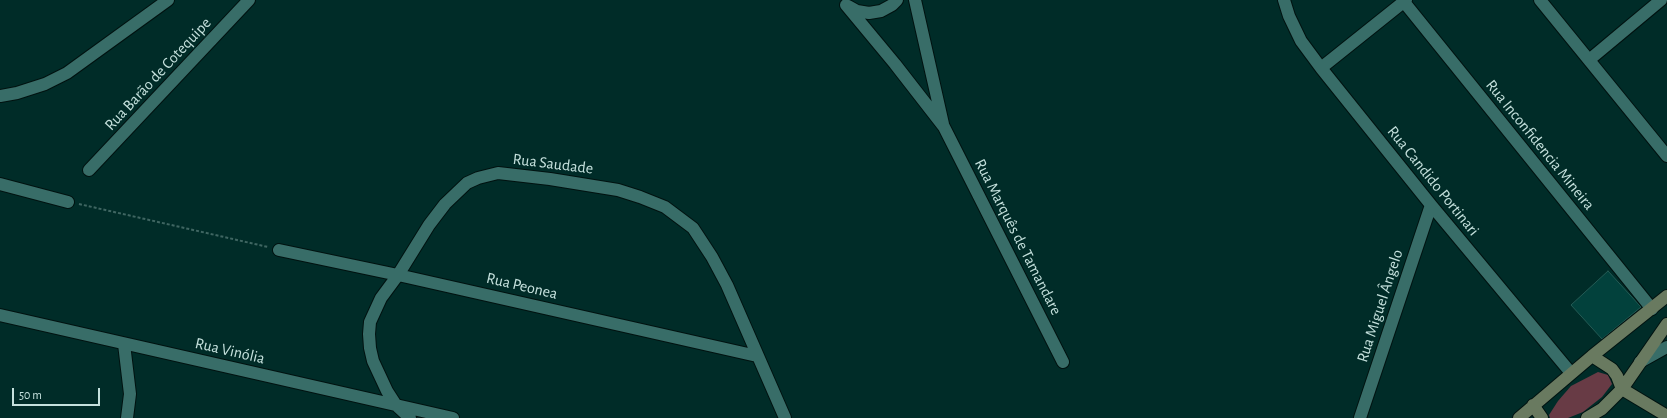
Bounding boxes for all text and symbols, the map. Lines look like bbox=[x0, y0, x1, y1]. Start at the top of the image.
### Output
street label: Rua Barão de Cotequipe bbox=[101, 13, 215, 135]
street label: Rua Inconfidencia Mineira bbox=[1481, 76, 1599, 214]
street label: Rua Candido Portinari bbox=[1383, 122, 1483, 240]
street label: Rua Saudade bbox=[512, 150, 594, 178]
street label: Rua Marquês de Tamandare bbox=[970, 156, 1066, 318]
street label: Rua Miguel Ângelo bbox=[1353, 247, 1407, 365]
street label: Rua Peonea bbox=[485, 268, 559, 304]
street label: Rua Vinólia bbox=[193, 334, 267, 368]
scale bar bbox=[14, 380, 102, 406]
text: 50 m bbox=[19, 389, 42, 401]

